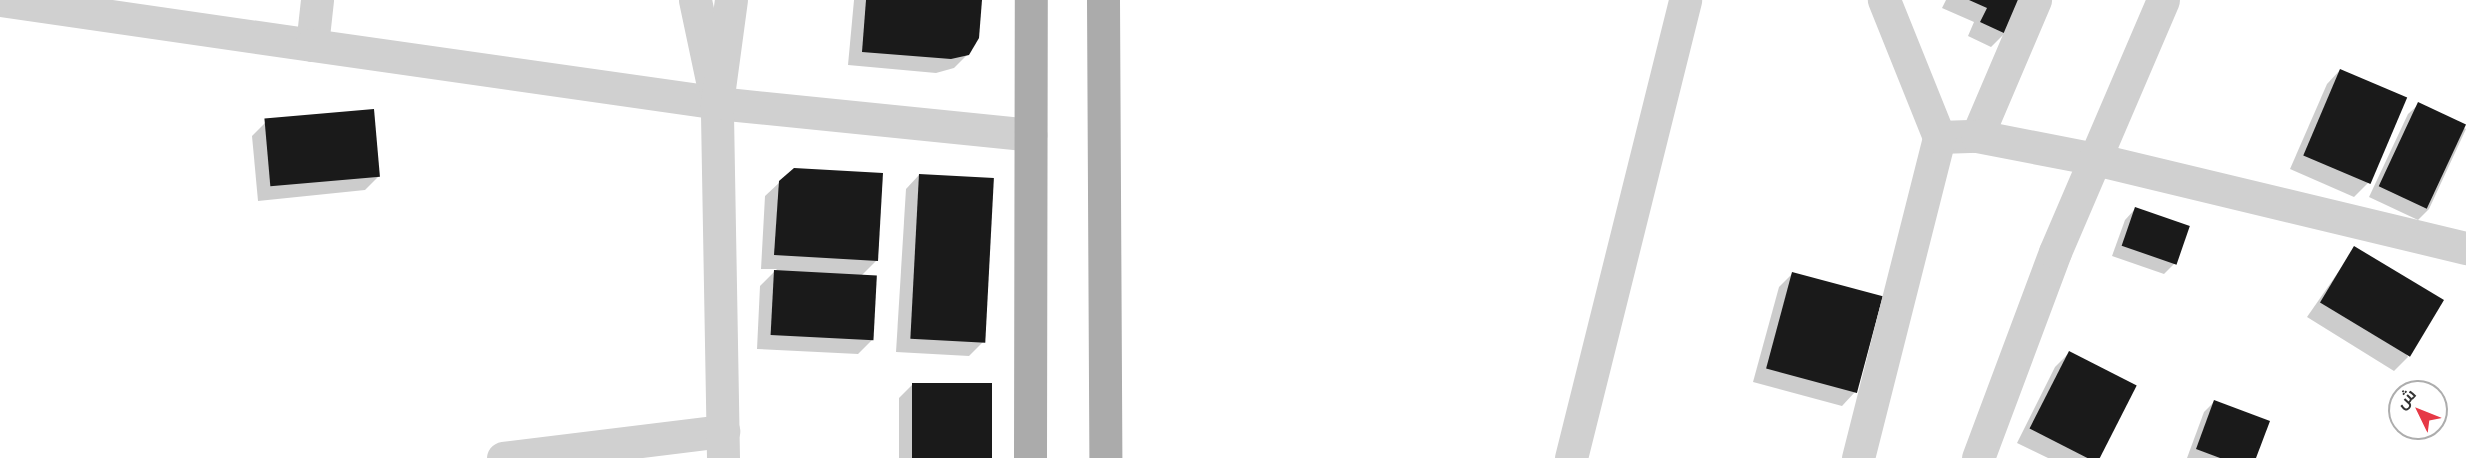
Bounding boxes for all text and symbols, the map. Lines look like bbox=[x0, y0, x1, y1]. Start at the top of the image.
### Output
north arrow bbox=[2388, 380, 2448, 440]
text: ش bbox=[2392, 385, 2420, 413]

